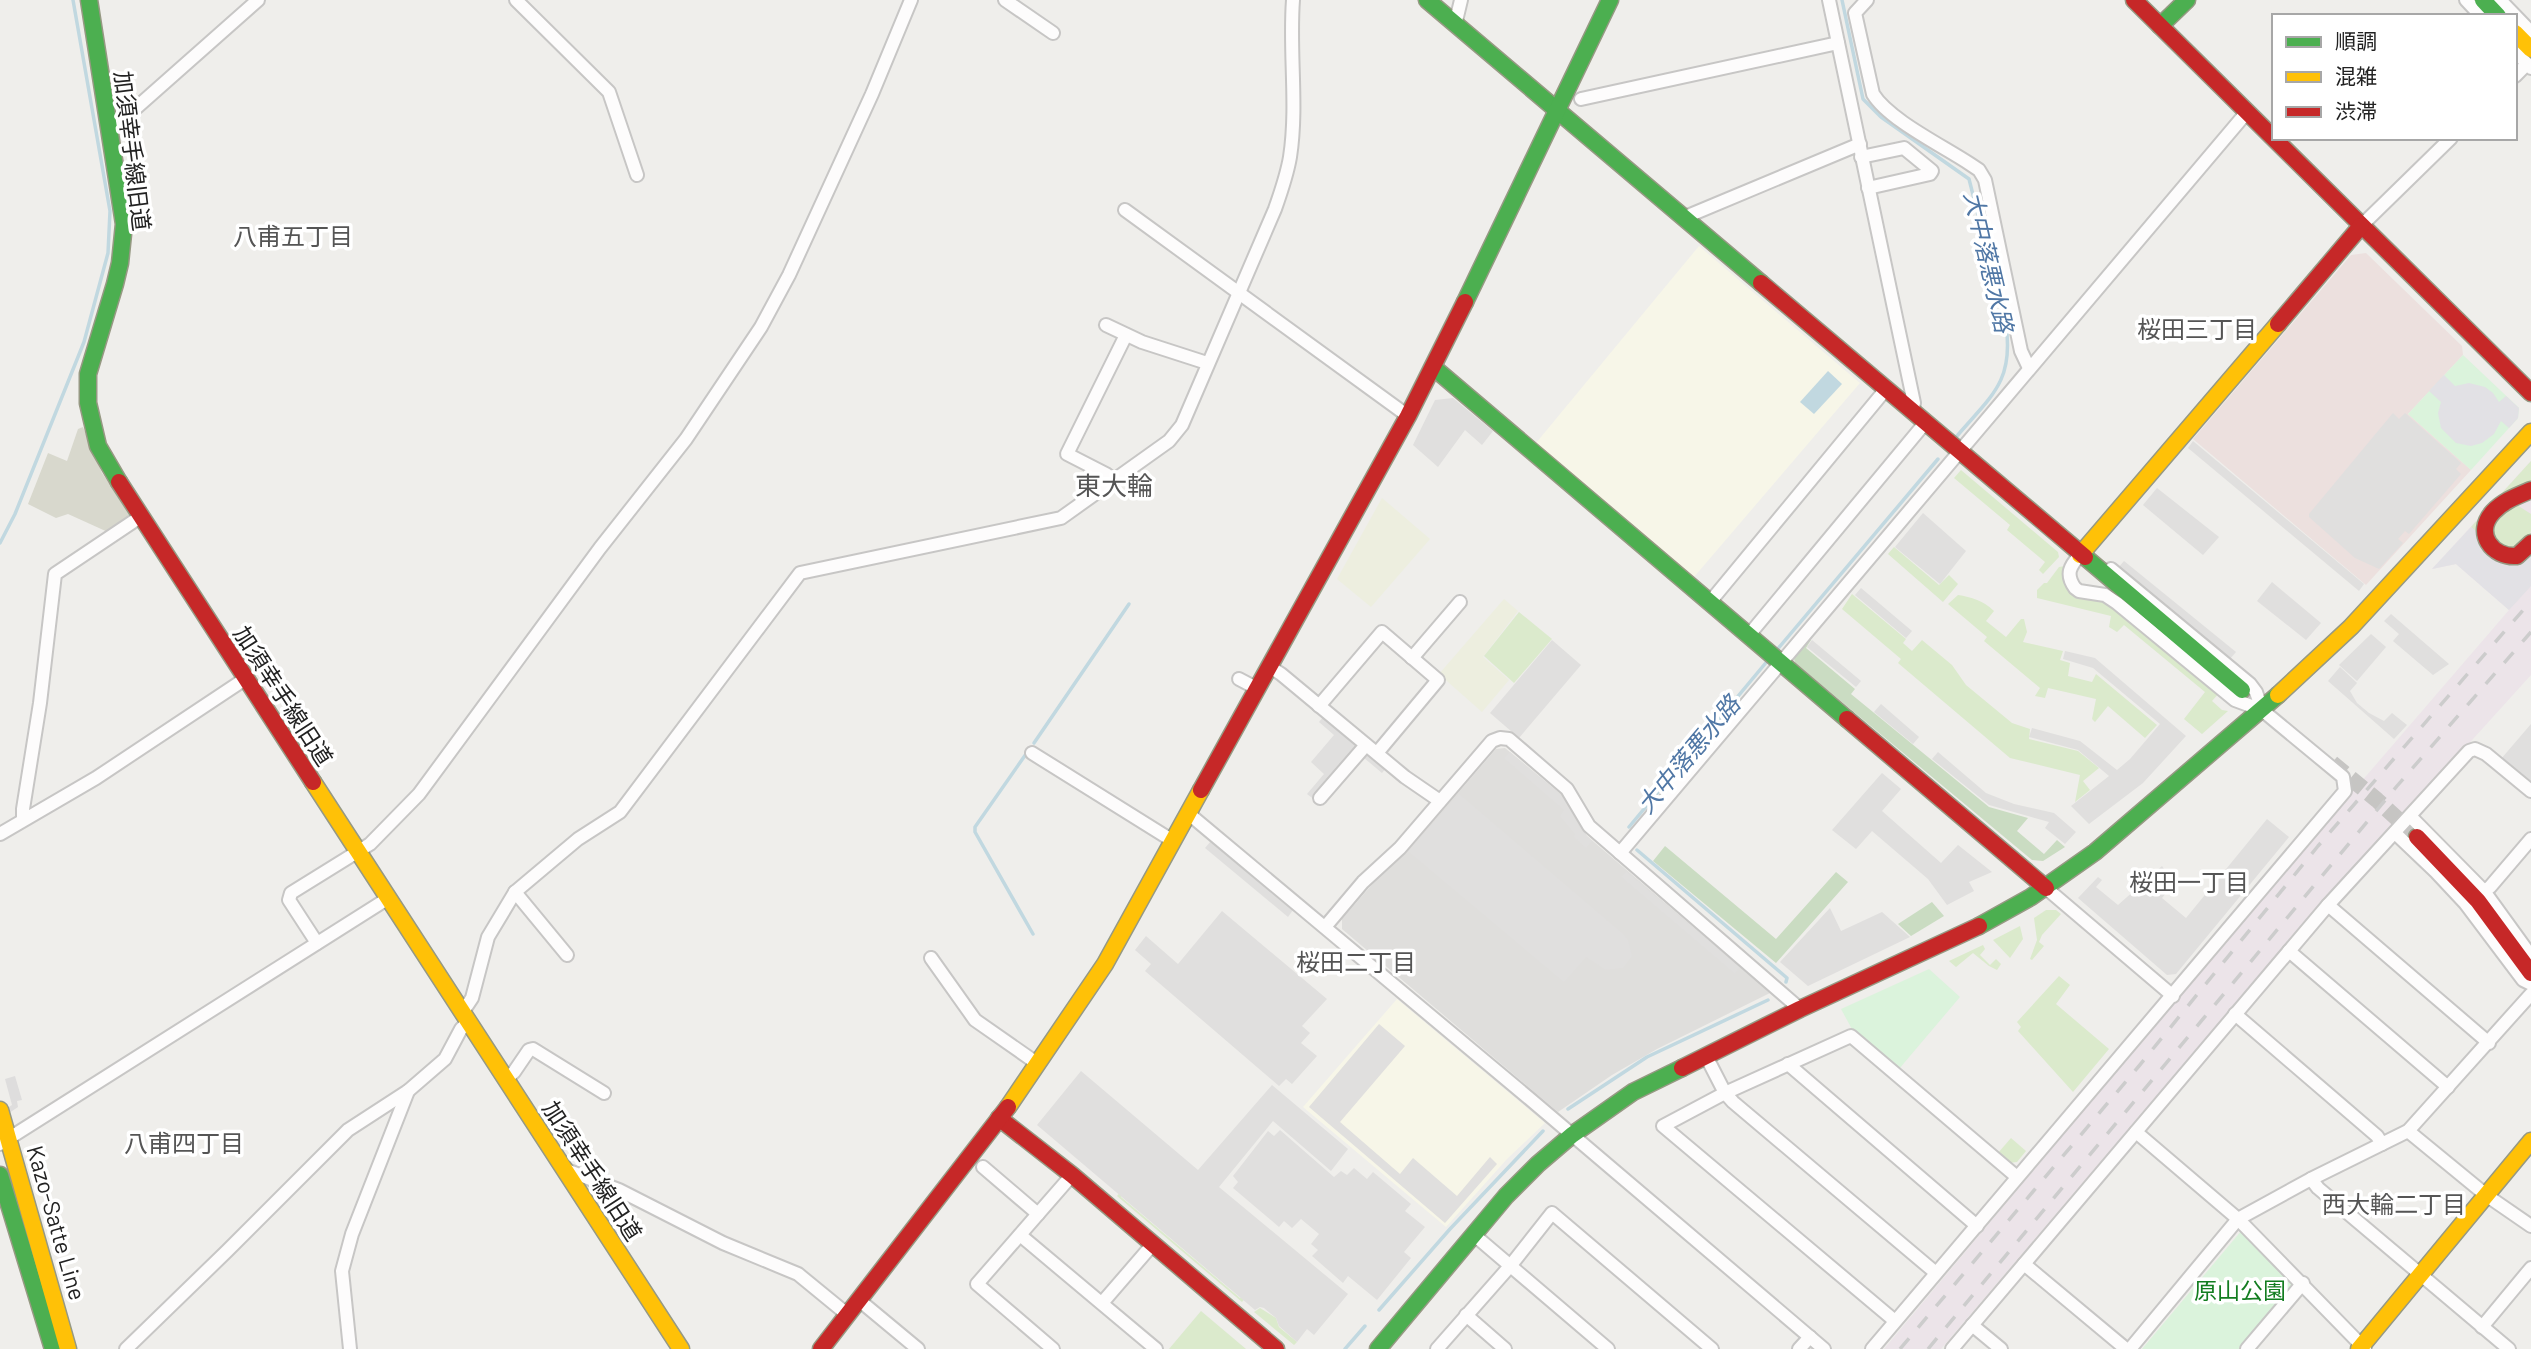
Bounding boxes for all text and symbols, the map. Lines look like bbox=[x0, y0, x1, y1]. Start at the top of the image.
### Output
legend bbox=[2272, 14, 2517, 140]
text: 順調 bbox=[2335, 28, 2377, 53]
text: 混雑 bbox=[2335, 63, 2377, 88]
street label: 加須幸手線旧道 bbox=[109, 69, 157, 232]
text: 渋滞 bbox=[2335, 98, 2377, 123]
water label: 大中落悪水路 bbox=[1959, 188, 2020, 337]
district label: 八甫五丁目 bbox=[233, 221, 353, 250]
district label: 桜田三丁目 bbox=[2137, 314, 2257, 343]
district label: 東大輪 bbox=[1075, 469, 1153, 500]
street label: 加須幸手線旧道 bbox=[228, 620, 339, 771]
water label: 大中落悪水路 bbox=[1630, 688, 1747, 819]
district label: 桜田一丁目 bbox=[2129, 867, 2249, 896]
district label: 桜田二丁目 bbox=[1296, 947, 1416, 976]
street label: 加須幸手線旧道 bbox=[537, 1095, 648, 1246]
district label: 八甫四丁目 bbox=[124, 1128, 244, 1157]
street label: Kazo-Satte Line bbox=[22, 1142, 92, 1303]
district label: 西大輪二丁目 bbox=[2322, 1189, 2466, 1218]
park label: 原山公園 bbox=[2194, 1276, 2286, 1304]

